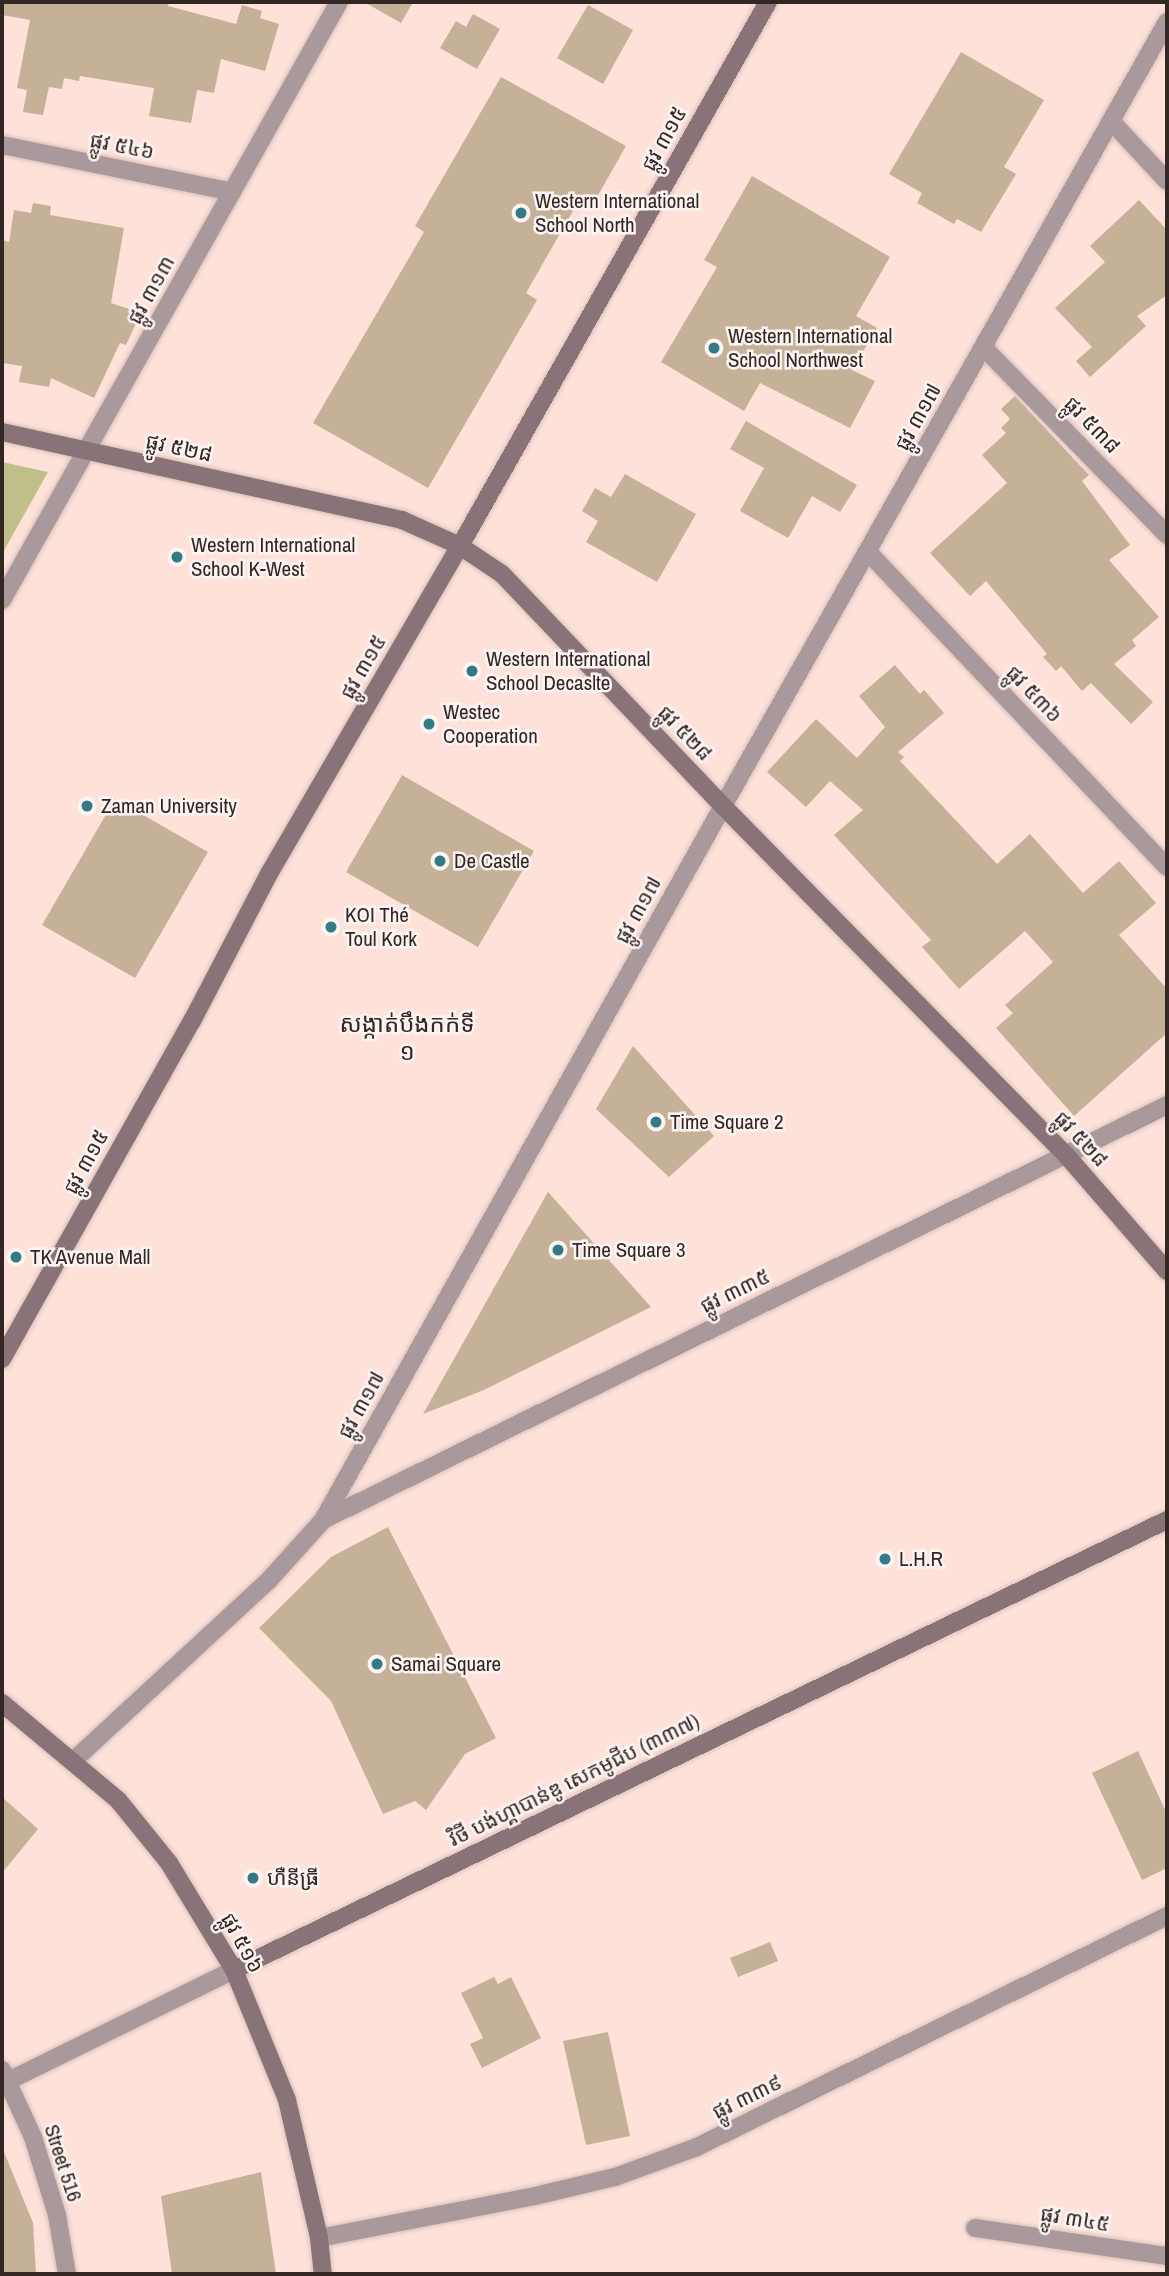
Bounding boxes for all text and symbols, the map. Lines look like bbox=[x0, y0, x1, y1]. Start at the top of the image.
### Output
street label: ផ្លូវ ៣១៥ bbox=[636, 102, 692, 176]
street label: ផ្លូវ ៥៤៦ bbox=[88, 127, 156, 165]
place label: Western International School North bbox=[535, 188, 699, 238]
marker: Western International School North bbox=[513, 205, 529, 221]
street label: ផ្លូវ ៣១៣ bbox=[122, 251, 180, 329]
place label: Western International School Northwest bbox=[728, 323, 892, 373]
marker: Western International School Northwest bbox=[706, 340, 722, 356]
street label: ផ្លូវ ៣១៧ bbox=[889, 379, 947, 455]
street label: ផ្លូវ ៥៣៨ bbox=[1059, 391, 1125, 459]
street label: ផ្លូវ ៥២៨ bbox=[143, 429, 215, 467]
place label: Western International School K-West bbox=[191, 532, 355, 582]
marker: Western International School K-West bbox=[169, 549, 185, 565]
street label: ផ្លូវ ៣១៥ bbox=[335, 631, 391, 703]
place label: Western International School Decaslte bbox=[486, 646, 650, 696]
street label: ផ្លូវ ៥៣៦ bbox=[1001, 660, 1067, 728]
marker: Western International School Decaslte bbox=[464, 663, 480, 679]
place label: Westec Cooperation bbox=[443, 699, 538, 749]
street label: ផ្លូវ ៥២៨ bbox=[653, 700, 717, 766]
marker: Westec Cooperation bbox=[421, 716, 437, 732]
place label: Zaman University bbox=[101, 793, 237, 819]
marker: Zaman University bbox=[79, 798, 95, 814]
place label: De Castle bbox=[454, 848, 530, 874]
marker: De Castle bbox=[432, 853, 448, 869]
street label: ផ្លូវ ៣១៧ bbox=[609, 872, 667, 948]
place label: KOI Thé Toul Kork bbox=[345, 902, 417, 952]
marker: KOI Thé Toul Kork bbox=[323, 919, 339, 935]
district label: សង្កាត់បឹងកក់ទី ១ bbox=[339, 1010, 475, 1066]
street label: ផ្លូវ ៥២៨ bbox=[1049, 1106, 1113, 1172]
place label: Time Square 2 bbox=[670, 1109, 784, 1135]
marker: Time Square 2 bbox=[648, 1114, 664, 1130]
street label: ផ្លូវ ៣១៥ bbox=[58, 1125, 114, 1199]
place label: Time Square 3 bbox=[572, 1237, 686, 1263]
marker: Time Square 3 bbox=[550, 1242, 566, 1258]
place label: TK Avenue Mall bbox=[30, 1244, 151, 1270]
marker: TK Avenue Mall bbox=[8, 1249, 24, 1265]
street label: ផ្លូវ ៣៣៥ bbox=[696, 1263, 774, 1319]
street label: ផ្លូវ ៣១៧ bbox=[332, 1367, 390, 1443]
place label: L.H.R bbox=[899, 1546, 943, 1572]
marker: L.H.R bbox=[877, 1551, 893, 1567]
place label: Samai Square bbox=[391, 1651, 501, 1677]
marker: Samai Square bbox=[369, 1656, 385, 1672]
street label: វិថី បង់ហ្គាបាន់ឌូ សេកមូជីប (៣៣៧) bbox=[445, 1708, 703, 1852]
place label: ហឺនីធ្រី bbox=[267, 1865, 319, 1891]
marker: ហឺនីធ្រី bbox=[245, 1870, 261, 1886]
street label: ផ្លូវ ៥១៦ bbox=[215, 1908, 269, 1978]
street label: ផ្លូវ ៣៣៩ bbox=[708, 2069, 786, 2125]
street label: Street 516 bbox=[39, 2121, 87, 2205]
street label: ផ្លូវ ៣៤៥ bbox=[1039, 2201, 1111, 2237]

